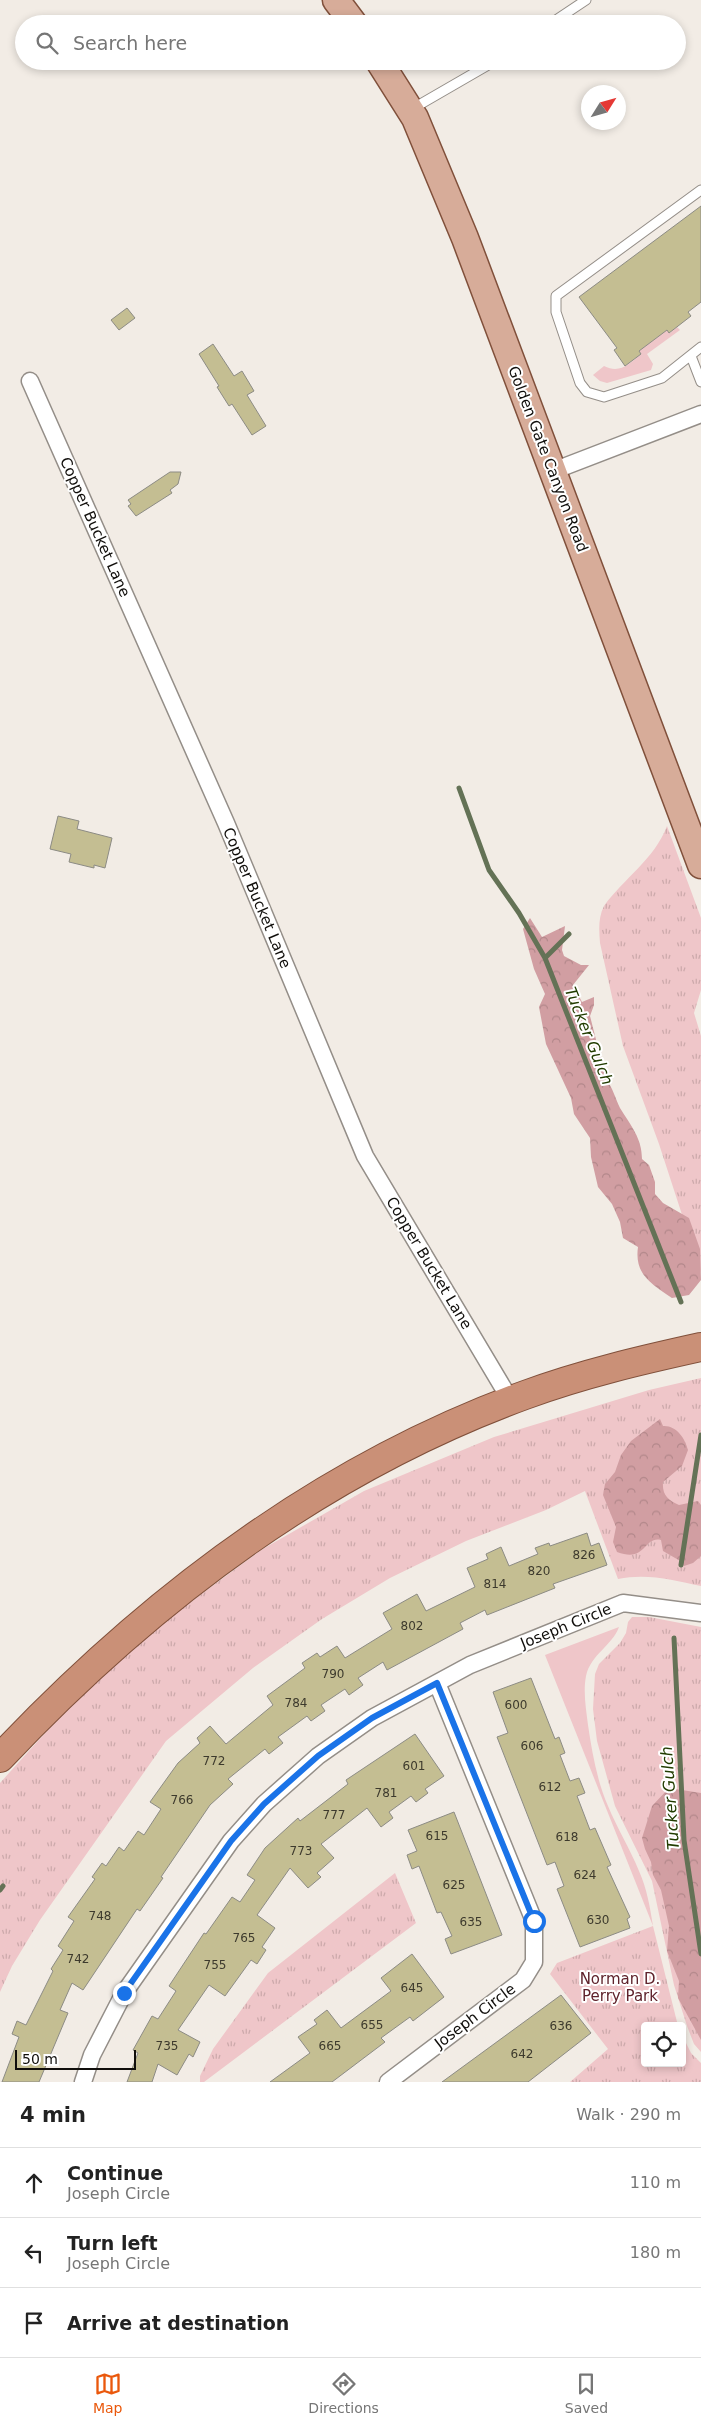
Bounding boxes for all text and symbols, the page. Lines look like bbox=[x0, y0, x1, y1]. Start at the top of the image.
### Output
search box bbox=[15, 15, 686, 70]
icon: search bbox=[33, 29, 61, 57]
text: Search here bbox=[73, 32, 187, 54]
north arrow bbox=[581, 85, 626, 130]
street label: Golden Gate Canyon Road bbox=[504, 363, 592, 555]
street label: Copper Bucket Lane bbox=[56, 454, 134, 600]
street label: Copper Bucket Lane bbox=[219, 825, 295, 971]
water label: Tucker Gulch bbox=[561, 984, 617, 1088]
street label: Copper Bucket Lane bbox=[382, 1194, 476, 1332]
house number: 826 bbox=[573, 1548, 595, 1562]
house number: 820 bbox=[528, 1564, 550, 1578]
house number: 814 bbox=[484, 1577, 506, 1591]
street label: Joseph Circle bbox=[517, 1600, 614, 1653]
house number: 802 bbox=[401, 1619, 423, 1633]
house number: 790 bbox=[322, 1667, 344, 1681]
house number: 784 bbox=[285, 1696, 307, 1710]
house number: 600 bbox=[505, 1698, 527, 1712]
house number: 606 bbox=[521, 1739, 543, 1753]
water label: Tucker Gulch bbox=[657, 1746, 683, 1850]
house number: 772 bbox=[203, 1754, 225, 1768]
house number: 601 bbox=[403, 1759, 425, 1773]
house number: 612 bbox=[539, 1780, 561, 1794]
house number: 781 bbox=[375, 1786, 397, 1800]
house number: 766 bbox=[171, 1793, 193, 1807]
house number: 777 bbox=[323, 1808, 345, 1822]
house number: 615 bbox=[426, 1829, 448, 1843]
house number: 618 bbox=[556, 1830, 578, 1844]
house number: 773 bbox=[290, 1844, 312, 1858]
house number: 624 bbox=[574, 1868, 596, 1882]
house number: 625 bbox=[443, 1878, 465, 1892]
house number: 748 bbox=[89, 1909, 111, 1923]
route start bbox=[523, 1910, 546, 1933]
house number: 630 bbox=[587, 1913, 609, 1927]
house number: 635 bbox=[460, 1915, 482, 1929]
house number: 765 bbox=[233, 1931, 255, 1945]
house number: 742 bbox=[67, 1952, 89, 1966]
house number: 755 bbox=[204, 1958, 226, 1972]
park label: Norman D. Perry Park bbox=[580, 1970, 660, 2005]
street label: Joseph Circle bbox=[430, 1980, 519, 2053]
house number: 645 bbox=[401, 1981, 423, 1995]
route end bbox=[113, 1982, 136, 2005]
house number: 655 bbox=[361, 2018, 383, 2032]
house number: 636 bbox=[550, 2019, 572, 2033]
map controls bbox=[641, 2022, 686, 2067]
button: locate bbox=[641, 2022, 686, 2067]
house number: 735 bbox=[156, 2039, 178, 2053]
house number: 665 bbox=[319, 2039, 341, 2053]
scale bar bbox=[15, 2047, 136, 2070]
house number: 642 bbox=[511, 2047, 533, 2061]
text: 50 m bbox=[22, 2051, 58, 2067]
text: 4 min bbox=[20, 2103, 86, 2127]
text: Walk · 290 m bbox=[576, 2105, 681, 2124]
text: Continue bbox=[67, 2162, 163, 2184]
icon: ahead bbox=[20, 2169, 48, 2197]
text: 110 m bbox=[630, 2173, 681, 2192]
text: Joseph Circle bbox=[67, 2184, 170, 2203]
text: Turn left bbox=[67, 2232, 158, 2254]
icon: left bbox=[20, 2239, 48, 2267]
text: 180 m bbox=[630, 2243, 681, 2262]
text: Joseph Circle bbox=[67, 2254, 170, 2273]
icon: arrive bbox=[20, 2309, 48, 2337]
text: Arrive at destination bbox=[67, 2312, 289, 2334]
tab: Map bbox=[93, 2370, 122, 2416]
tab: Directions bbox=[308, 2370, 379, 2416]
tab: Saved bbox=[565, 2370, 608, 2416]

